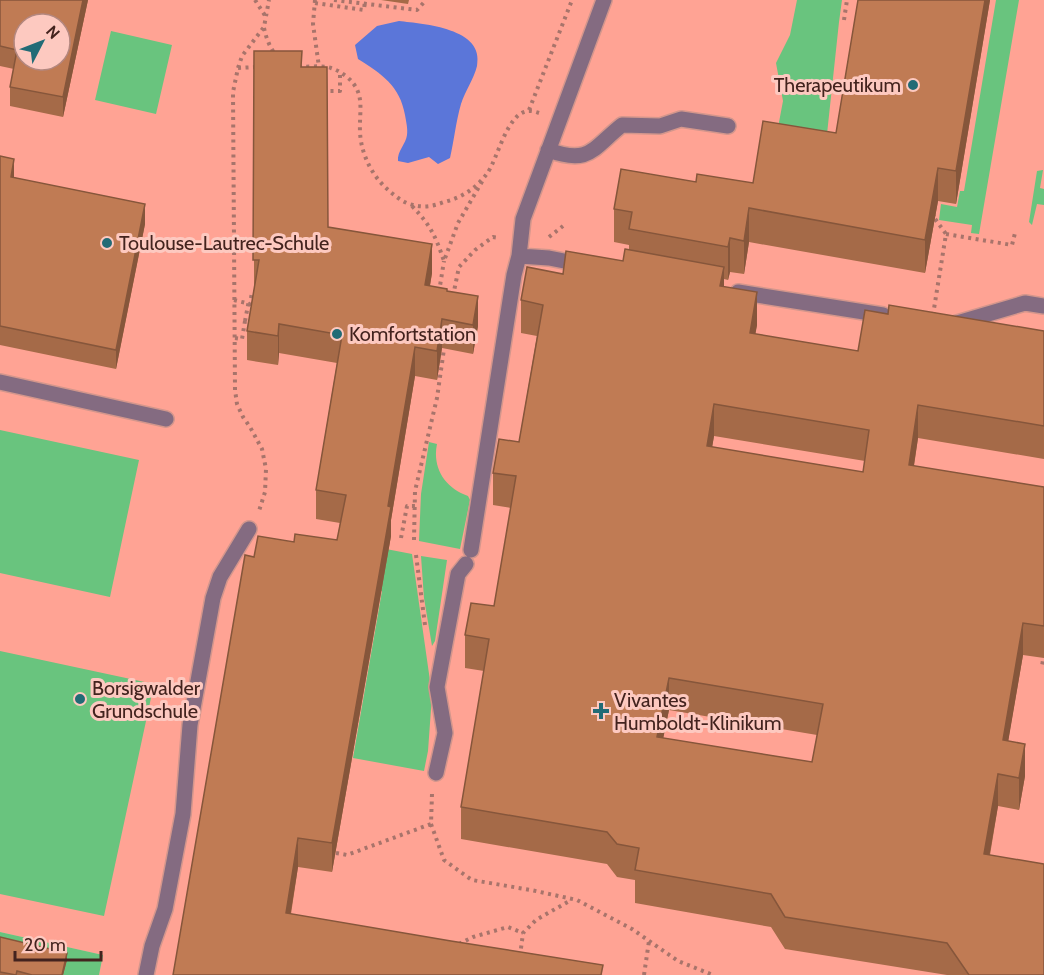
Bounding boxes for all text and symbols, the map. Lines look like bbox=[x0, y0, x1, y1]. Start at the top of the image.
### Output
north arrow bbox=[12, 12, 72, 72]
text: N bbox=[42, 22, 64, 43]
place label: Therapeutikum bbox=[774, 73, 901, 97]
marker: Therapeutikum bbox=[906, 78, 920, 92]
place label: Toulouse-Lautrec-Schule bbox=[119, 231, 329, 255]
marker: Toulouse-Lautrec-Schule bbox=[100, 236, 114, 250]
place label: Komfortstation bbox=[349, 322, 476, 346]
marker: Komfortstation bbox=[330, 327, 344, 341]
place label: Borsigwalder Grundschule bbox=[92, 676, 201, 723]
place label: Vivantes Humboldt-Klinikum bbox=[614, 688, 782, 735]
marker: Borsigwalder Grundschule bbox=[73, 692, 87, 706]
marker: Vivantes Humboldt-Klinikum bbox=[592, 702, 610, 720]
scale bar bbox=[15, 924, 100, 962]
text: 20 m bbox=[24, 934, 66, 956]

